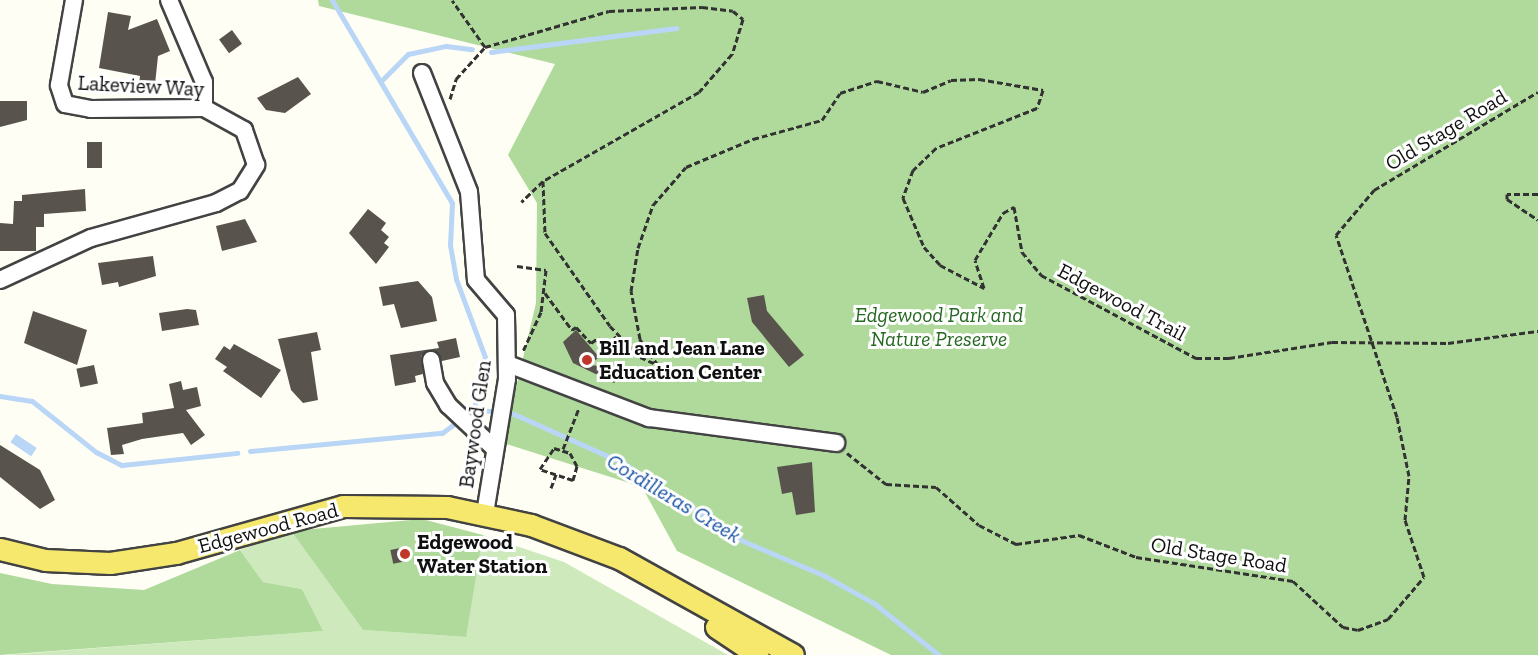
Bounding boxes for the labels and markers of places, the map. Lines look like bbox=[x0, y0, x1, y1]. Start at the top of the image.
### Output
place label: Bill and Jean Lane Education Center bbox=[599, 335, 765, 385]
marker: Bill and Jean Lane Education Center bbox=[580, 353, 594, 367]
place label: Edgewood Water Station bbox=[417, 529, 548, 579]
marker: Edgewood Water Station bbox=[398, 547, 412, 561]

